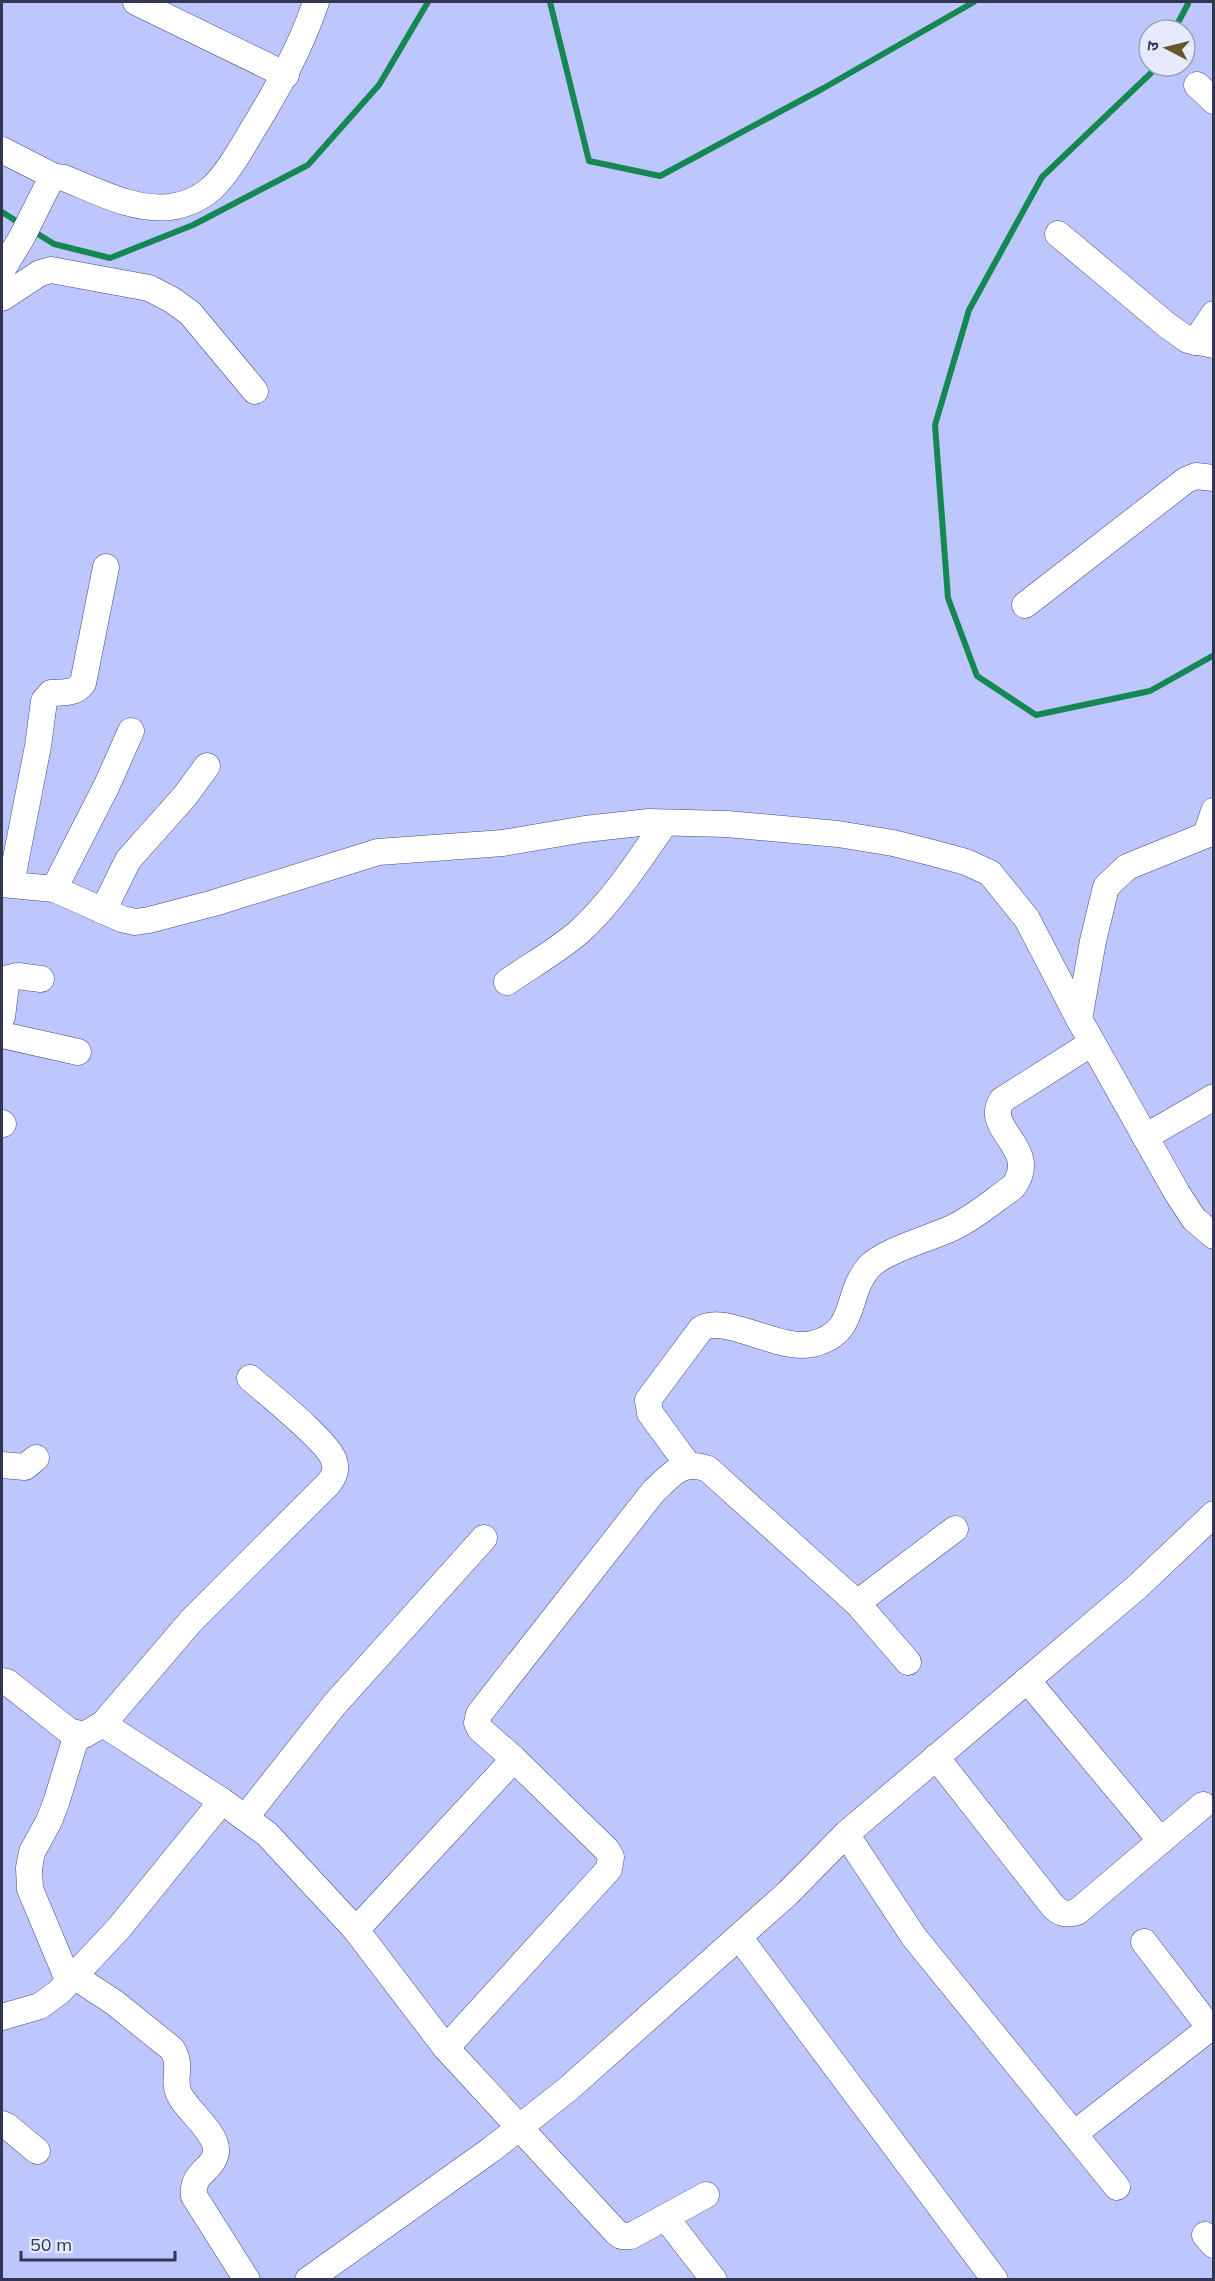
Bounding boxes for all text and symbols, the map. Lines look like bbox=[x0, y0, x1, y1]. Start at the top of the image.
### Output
north arrow bbox=[1137, 18, 1197, 78]
text: उ bbox=[1142, 40, 1163, 52]
scale bar bbox=[21, 2224, 176, 2262]
text: 50 m bbox=[30, 2233, 72, 2256]

